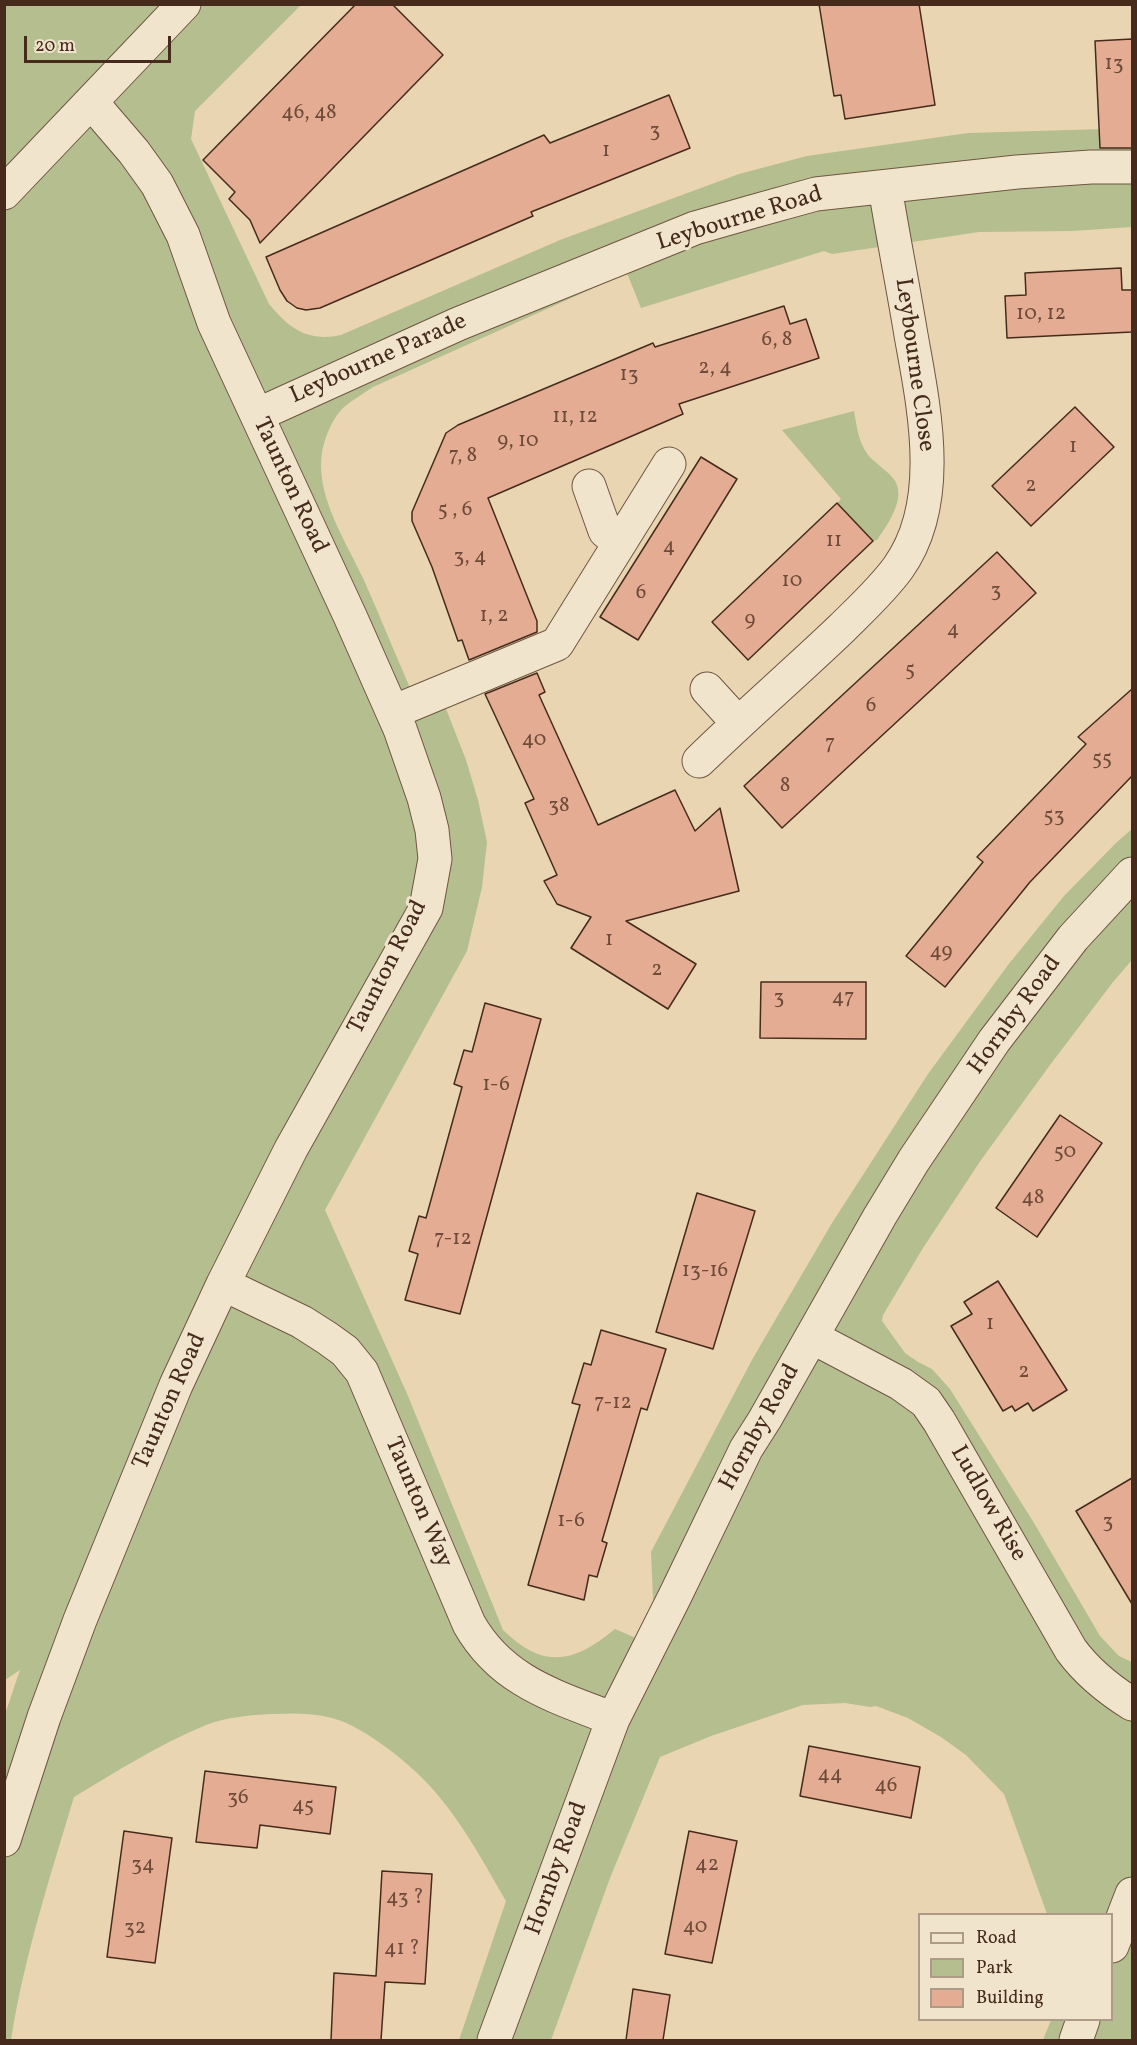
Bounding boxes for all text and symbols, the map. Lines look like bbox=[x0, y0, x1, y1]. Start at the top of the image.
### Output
scale bar bbox=[27, 24, 174, 62]
text: 20 m bbox=[35, 34, 75, 59]
house number: 13 bbox=[1105, 52, 1123, 78]
house number: 46, 48 bbox=[281, 101, 337, 127]
house number: 3 bbox=[650, 119, 660, 145]
house number: 1 bbox=[602, 139, 610, 165]
street label: Leybourne Road bbox=[654, 181, 826, 259]
street label: Leybourne Close bbox=[887, 276, 939, 454]
house number: 10, 12 bbox=[1016, 302, 1066, 328]
street label: Leybourne Parade bbox=[286, 308, 472, 412]
house number: 6, 8 bbox=[762, 328, 792, 354]
house number: 2, 4 bbox=[698, 356, 732, 382]
house number: 13 bbox=[620, 363, 638, 389]
house number: 11, 12 bbox=[552, 405, 598, 431]
street label: Taunton Road bbox=[245, 413, 333, 559]
house number: 9, 10 bbox=[497, 429, 539, 455]
house number: 1 bbox=[1069, 435, 1077, 461]
house number: 7, 8 bbox=[449, 444, 477, 470]
house number: 2 bbox=[1025, 474, 1037, 500]
house number: 5 , 6 bbox=[438, 498, 472, 524]
house number: 11 bbox=[826, 529, 842, 555]
house number: 4 bbox=[663, 535, 675, 561]
house number: 3, 4 bbox=[454, 545, 486, 571]
house number: 10 bbox=[782, 569, 802, 595]
house number: 3 bbox=[991, 579, 1001, 605]
house number: 6 bbox=[636, 581, 646, 607]
house number: 1, 2 bbox=[479, 604, 509, 630]
house number: 9 bbox=[745, 608, 755, 634]
house number: 4 bbox=[947, 618, 959, 644]
house number: 5 bbox=[905, 658, 915, 684]
house number: 6 bbox=[866, 694, 876, 720]
house number: 40 bbox=[522, 728, 546, 754]
house number: 7 bbox=[825, 732, 835, 758]
house number: 55 bbox=[1092, 747, 1112, 773]
house number: 8 bbox=[780, 774, 790, 800]
house number: 38 bbox=[548, 794, 570, 820]
house number: 53 bbox=[1044, 804, 1064, 830]
street label: Taunton Road bbox=[343, 896, 435, 1040]
house number: 1 bbox=[605, 928, 613, 954]
house number: 49 bbox=[930, 940, 952, 966]
street label: Hornby Road bbox=[963, 951, 1069, 1081]
house number: 2 bbox=[651, 958, 663, 984]
house number: 3 bbox=[774, 986, 784, 1012]
house number: 47 bbox=[832, 986, 854, 1012]
house number: 1-6 bbox=[482, 1073, 510, 1099]
house number: 50 bbox=[1054, 1140, 1076, 1166]
house number: 48 bbox=[1022, 1186, 1044, 1212]
house number: 7-12 bbox=[434, 1227, 472, 1253]
house number: 13-16 bbox=[682, 1259, 728, 1285]
house number: 1 bbox=[986, 1312, 994, 1338]
street label: Taunton Road bbox=[128, 1329, 214, 1475]
street label: Hornby Road bbox=[714, 1360, 808, 1496]
house number: 2 bbox=[1018, 1360, 1030, 1386]
house number: 7-12 bbox=[594, 1391, 632, 1417]
street label: Taunton Way bbox=[377, 1433, 457, 1573]
street label: Ludlow Rise bbox=[942, 1441, 1032, 1567]
house number: 1-6 bbox=[557, 1509, 585, 1535]
house number: 3 bbox=[1103, 1510, 1113, 1536]
house number: 44 bbox=[817, 1763, 843, 1789]
house number: 46 bbox=[875, 1774, 897, 1800]
house number: 36 bbox=[227, 1786, 249, 1812]
house number: 45 bbox=[292, 1794, 314, 1820]
street label: Hornby Road bbox=[521, 1798, 595, 1940]
house number: 34 bbox=[131, 1853, 155, 1879]
house number: 42 bbox=[695, 1853, 719, 1879]
house number: 43 ? bbox=[386, 1886, 424, 1912]
legend bbox=[918, 1913, 1113, 2021]
house number: 40 bbox=[683, 1915, 707, 1941]
house number: 32 bbox=[124, 1916, 146, 1942]
text: Road bbox=[976, 1926, 1017, 1951]
house number: 41 ? bbox=[384, 1937, 420, 1963]
text: Park bbox=[976, 1956, 1013, 1981]
text: Building bbox=[976, 1986, 1044, 2011]

